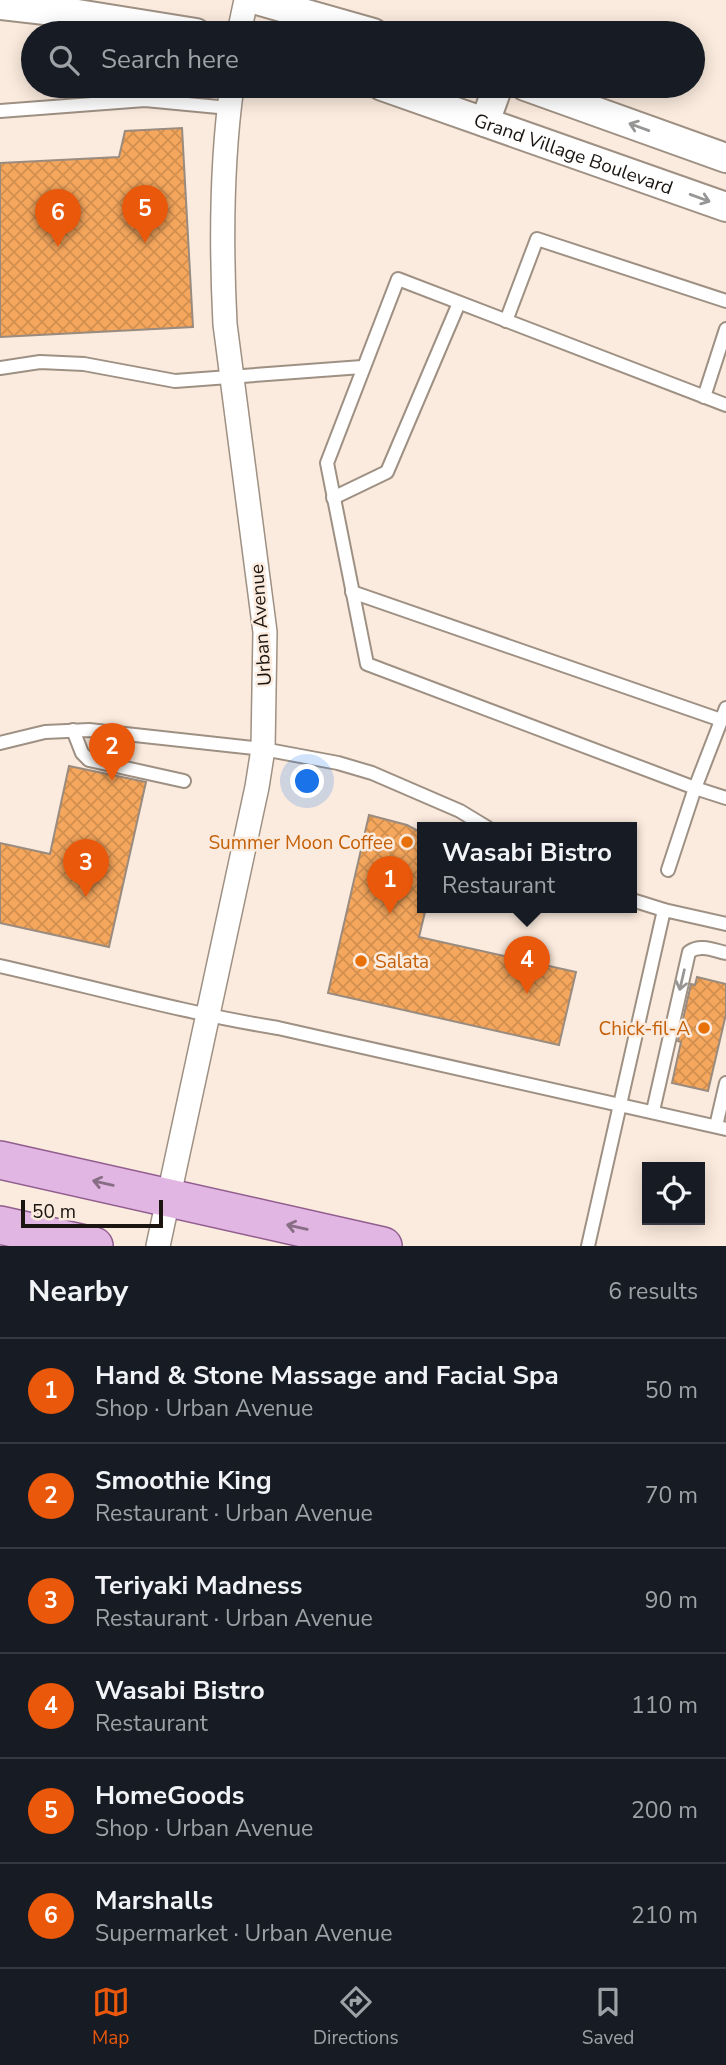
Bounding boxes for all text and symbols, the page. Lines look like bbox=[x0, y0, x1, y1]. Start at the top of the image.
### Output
search box bbox=[21, 21, 705, 98]
icon: search bbox=[45, 41, 83, 79]
text: Search here bbox=[101, 42, 239, 77]
street label: Grand Village Boulevard bbox=[470, 107, 676, 201]
one-way arrow bbox=[628, 119, 650, 132]
pin: 5 bbox=[122, 185, 168, 243]
pin: 6 bbox=[35, 189, 81, 247]
one-way arrow bbox=[689, 193, 711, 205]
street label: Urban Avenue bbox=[244, 563, 278, 687]
pin: 2 bbox=[89, 723, 135, 781]
your location bbox=[290, 764, 324, 798]
popup bbox=[417, 822, 637, 913]
place label: Summer Moon Coffee bbox=[208, 830, 393, 856]
marker: Summer Moon Coffee bbox=[399, 834, 415, 850]
text: Wasabi Bistro bbox=[442, 835, 612, 870]
pin: 3 bbox=[63, 839, 109, 897]
pin: 1 bbox=[367, 856, 413, 914]
text: Restaurant bbox=[442, 870, 555, 901]
pin: 4 bbox=[504, 936, 550, 994]
place label: Salata bbox=[375, 949, 429, 975]
marker: Salata bbox=[353, 953, 369, 969]
one-way arrow bbox=[675, 968, 689, 991]
place label: Chick-fil-A bbox=[599, 1016, 690, 1042]
marker: Chick-fil-A bbox=[696, 1020, 712, 1036]
map controls bbox=[642, 1162, 705, 1225]
button: locate bbox=[642, 1162, 705, 1225]
one-way arrow bbox=[92, 1176, 115, 1189]
scale bar bbox=[21, 1197, 163, 1229]
text: 50 m bbox=[32, 1199, 76, 1225]
one-way arrow bbox=[286, 1219, 309, 1233]
text: Nearby bbox=[28, 1271, 128, 1312]
text: 6 results bbox=[608, 1276, 698, 1307]
text: Hand & Stone Massage and Facial Spa bbox=[95, 1358, 559, 1393]
text: 1 bbox=[44, 1375, 58, 1406]
text: 50 m bbox=[645, 1375, 698, 1406]
text: Shop · Urban Avenue bbox=[95, 1393, 313, 1424]
text: Smoothie King bbox=[95, 1463, 272, 1498]
text: 2 bbox=[44, 1480, 58, 1511]
text: 70 m bbox=[645, 1480, 698, 1511]
text: Restaurant · Urban Avenue bbox=[95, 1498, 373, 1529]
text: Teriyaki Madness bbox=[95, 1568, 302, 1603]
text: 3 bbox=[44, 1585, 58, 1616]
text: 90 m bbox=[645, 1585, 698, 1616]
text: Restaurant · Urban Avenue bbox=[95, 1603, 373, 1634]
text: Wasabi Bistro bbox=[95, 1673, 265, 1708]
text: 4 bbox=[44, 1690, 58, 1721]
text: 110 m bbox=[631, 1690, 698, 1721]
text: Restaurant bbox=[95, 1708, 208, 1739]
text: HomeGoods bbox=[95, 1778, 244, 1813]
text: 5 bbox=[44, 1795, 58, 1826]
text: 200 m bbox=[631, 1795, 698, 1826]
text: Shop · Urban Avenue bbox=[95, 1813, 313, 1844]
text: Marshalls bbox=[95, 1883, 213, 1918]
text: 6 bbox=[44, 1900, 58, 1931]
text: 210 m bbox=[631, 1900, 698, 1931]
text: Supermarket · Urban Avenue bbox=[95, 1918, 392, 1949]
tab: Map bbox=[92, 1983, 130, 2051]
tab: Directions bbox=[313, 1983, 399, 2051]
tab: Saved bbox=[582, 1983, 634, 2051]

